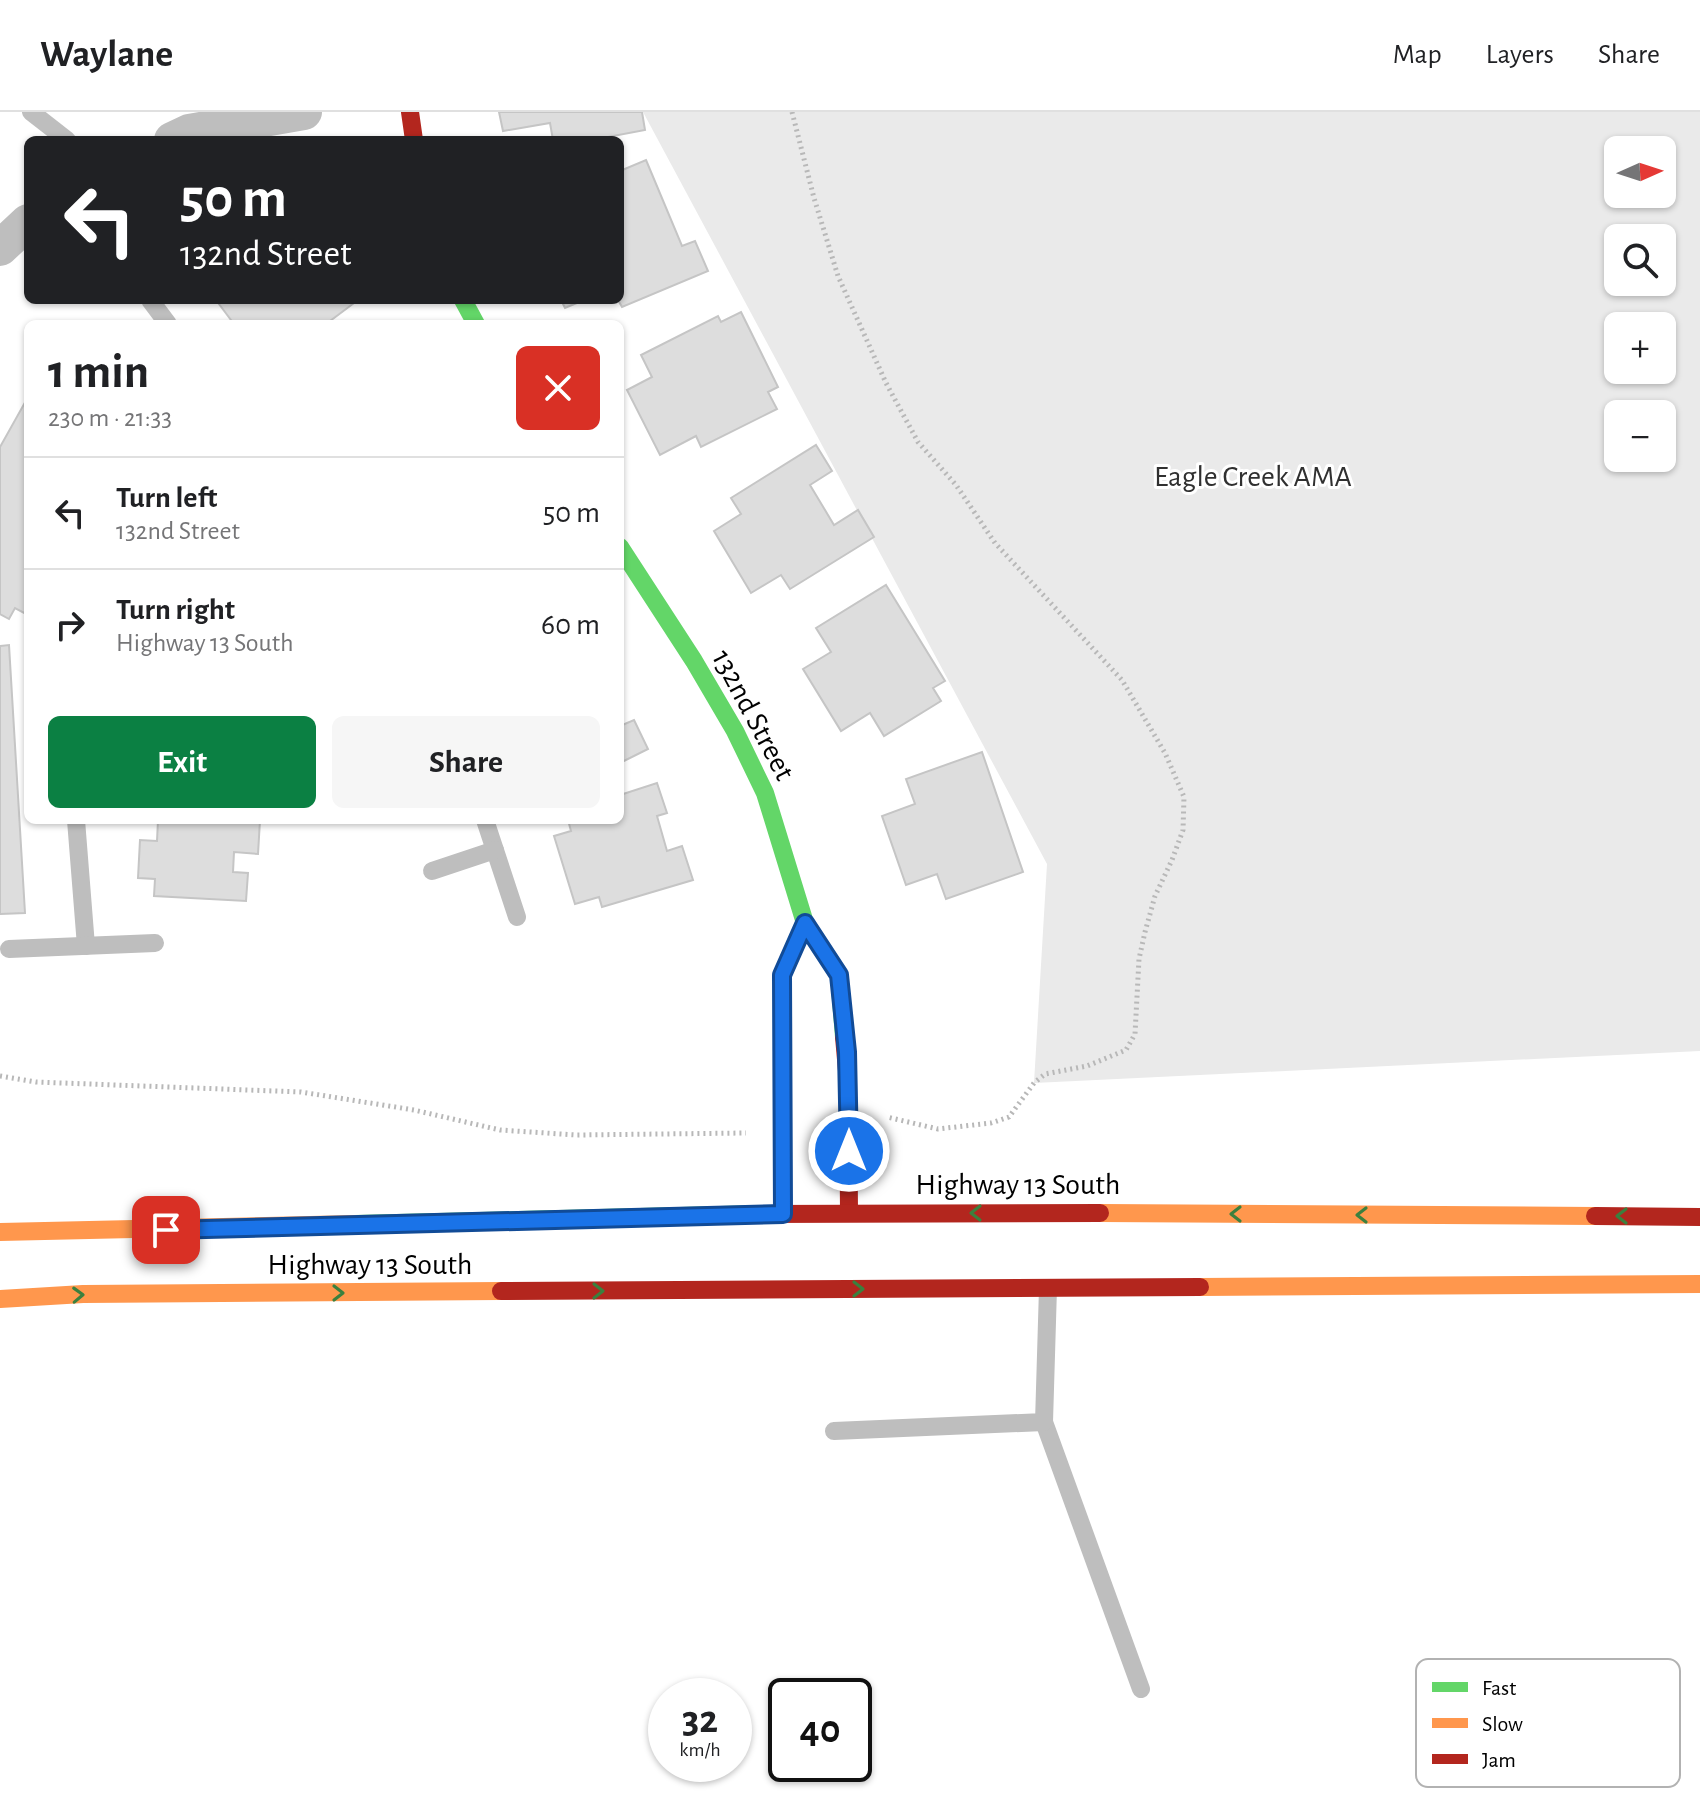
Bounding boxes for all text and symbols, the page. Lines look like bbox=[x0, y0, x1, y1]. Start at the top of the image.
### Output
text: Waylane bbox=[40, 36, 173, 74]
text: Map bbox=[1393, 41, 1442, 69]
text: Layers bbox=[1486, 41, 1554, 69]
text: Share bbox=[1598, 41, 1660, 69]
north arrow bbox=[1604, 136, 1676, 208]
map controls bbox=[1604, 136, 1676, 472]
icon: left bbox=[48, 168, 152, 272]
text: 50 m bbox=[180, 171, 287, 227]
button: search bbox=[1604, 224, 1676, 296]
text: 132nd Street bbox=[180, 236, 352, 272]
button: + bbox=[1604, 312, 1676, 384]
button: close bbox=[516, 346, 600, 430]
text: 1 min bbox=[48, 349, 149, 397]
button: − bbox=[1604, 400, 1676, 472]
text: 230 m · 21:33 bbox=[48, 405, 172, 431]
park label: Eagle Creek AMA bbox=[1154, 462, 1352, 492]
text: Turn left bbox=[116, 483, 217, 513]
icon: left bbox=[48, 491, 92, 535]
text: 50 m bbox=[543, 498, 600, 528]
text: 132nd Street bbox=[116, 518, 240, 544]
text: Turn right bbox=[116, 595, 235, 625]
icon: right bbox=[48, 603, 92, 647]
text: 60 m bbox=[541, 610, 600, 640]
text: Highway 13 South bbox=[116, 630, 293, 656]
street label: 132nd Street bbox=[706, 645, 800, 786]
button: Exit bbox=[48, 716, 316, 808]
button: Share bbox=[332, 716, 600, 808]
position arrow bbox=[807, 1109, 891, 1193]
street label: Highway 13 South bbox=[916, 1170, 1120, 1200]
pin bbox=[132, 1196, 200, 1264]
one-way arrow bbox=[969, 1204, 982, 1222]
one-way arrow bbox=[1229, 1205, 1242, 1223]
one-way arrow bbox=[1355, 1206, 1368, 1224]
one-way arrow bbox=[1615, 1207, 1628, 1225]
icon: arrive bbox=[144, 1208, 188, 1252]
street label: Highway 13 South bbox=[268, 1250, 472, 1280]
one-way arrow bbox=[852, 1280, 865, 1298]
one-way arrow bbox=[592, 1282, 605, 1300]
one-way arrow bbox=[332, 1284, 345, 1302]
one-way arrow bbox=[72, 1287, 85, 1304]
legend bbox=[1416, 1659, 1680, 1787]
text: Fast bbox=[1482, 1677, 1516, 1699]
speed limit sign: 40 bbox=[768, 1678, 872, 1782]
text: 32 bbox=[682, 1700, 718, 1740]
text: Slow bbox=[1482, 1713, 1523, 1735]
text: km/h bbox=[679, 1740, 721, 1760]
text: Jam bbox=[1482, 1749, 1516, 1771]

